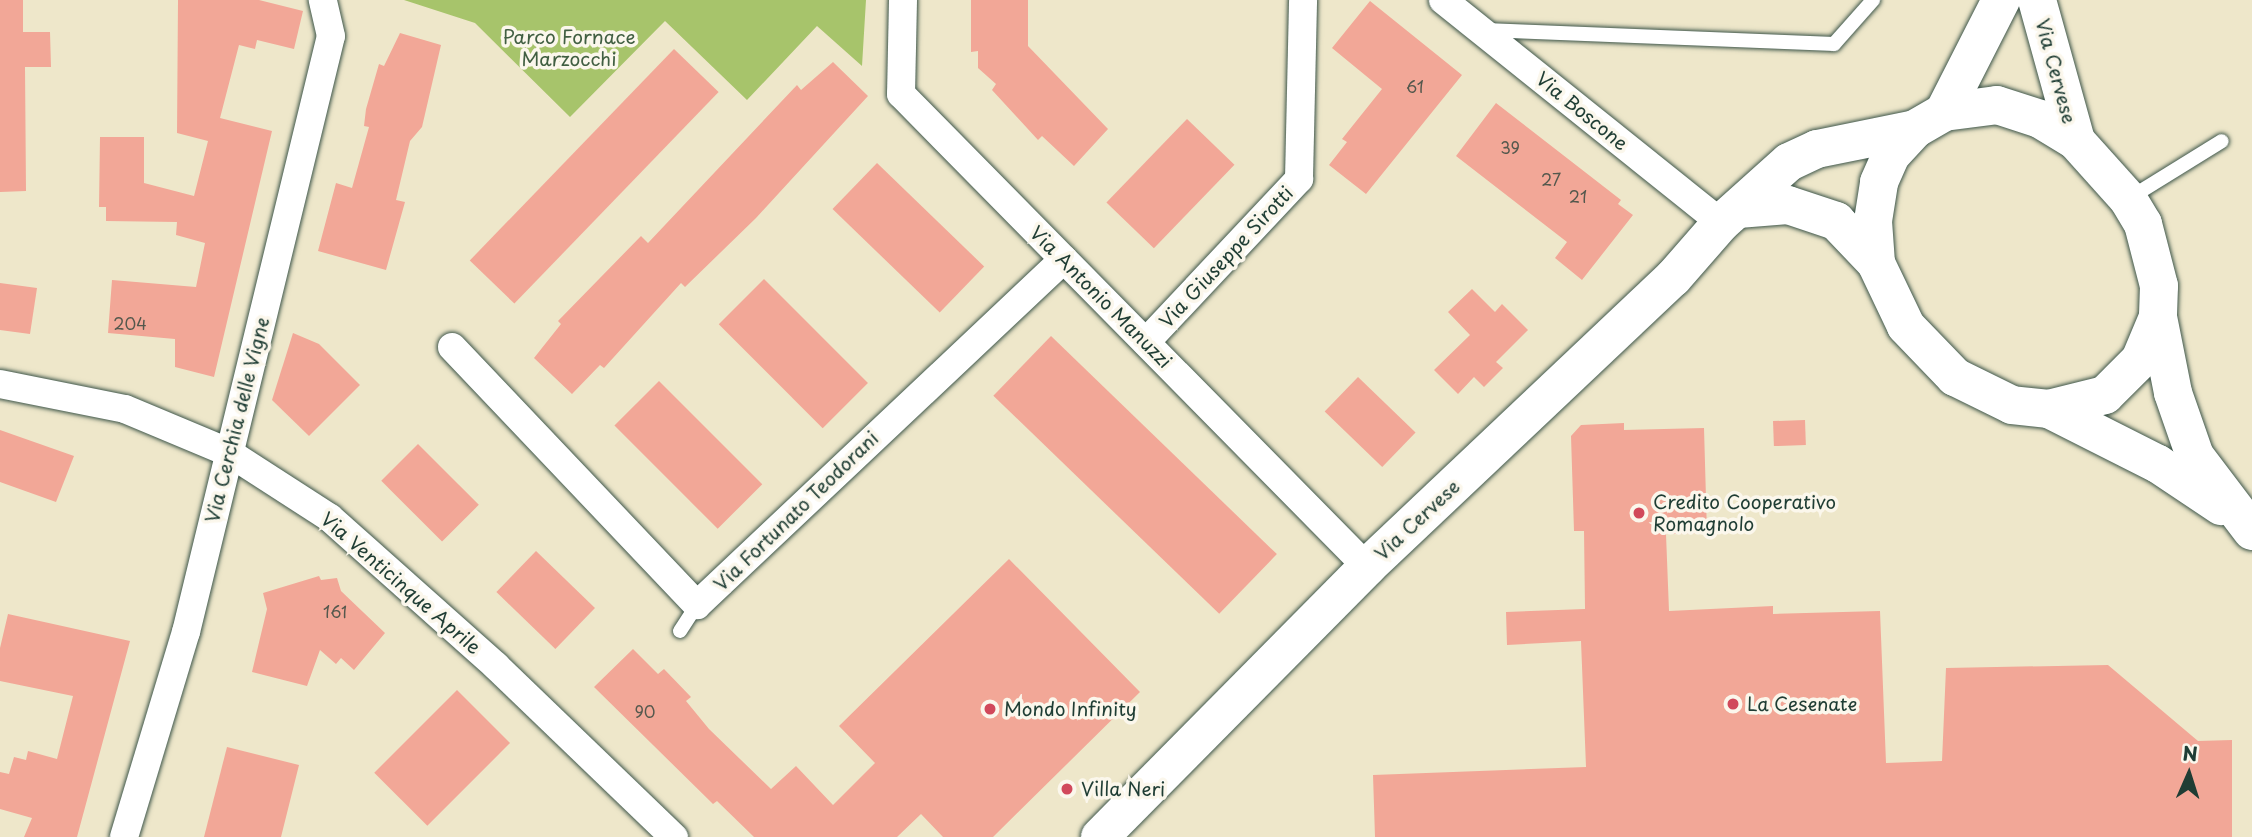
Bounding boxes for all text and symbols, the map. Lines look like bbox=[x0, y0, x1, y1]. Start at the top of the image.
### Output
street label: Via Cervese bbox=[2031, 16, 2081, 126]
park label: Parco Fornace Marzocchi bbox=[503, 26, 635, 70]
street label: Via Boscone bbox=[1532, 67, 1632, 155]
house number: 61 bbox=[1406, 76, 1424, 96]
house number: 39 bbox=[1500, 137, 1520, 157]
house number: 27 bbox=[1541, 169, 1561, 189]
street label: Via Giuseppe Sirotti bbox=[1155, 182, 1297, 332]
house number: 21 bbox=[1569, 186, 1587, 206]
street label: Via Antonio Manuzzi bbox=[1025, 221, 1177, 373]
house number: 204 bbox=[113, 313, 147, 333]
street label: Via Cerchia delle Vigne bbox=[200, 315, 274, 525]
street label: Via Fortunato Teodorani bbox=[708, 425, 884, 597]
street label: Via Cervese bbox=[1370, 475, 1464, 565]
place label: Credito Cooperativo Romagnolo bbox=[1653, 491, 1836, 535]
marker: Credito Cooperativo Romagnolo bbox=[1631, 505, 1647, 521]
street label: Via Venticinque Aprile bbox=[316, 507, 486, 659]
house number: 161 bbox=[323, 601, 347, 621]
place label: La Cesenate bbox=[1747, 693, 1860, 715]
marker: La Cesenate bbox=[1725, 696, 1741, 712]
place label: Mondo Infinity bbox=[1004, 698, 1137, 720]
house number: 90 bbox=[634, 701, 656, 721]
marker: Mondo Infinity bbox=[982, 701, 998, 717]
north arrow bbox=[2154, 739, 2224, 809]
text: N bbox=[2182, 739, 2198, 767]
place label: Villa Neri bbox=[1081, 778, 1166, 800]
marker: Villa Neri bbox=[1059, 781, 1075, 797]

